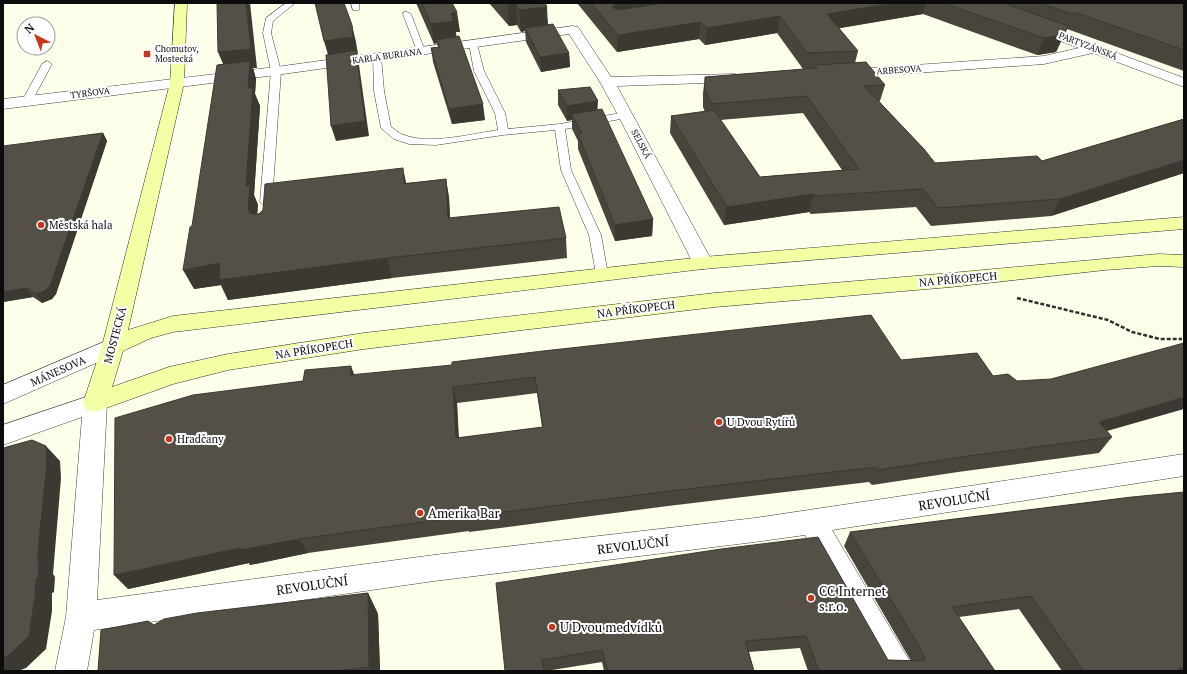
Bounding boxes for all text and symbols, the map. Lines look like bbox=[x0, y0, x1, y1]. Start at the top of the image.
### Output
north arrow bbox=[16, 16, 56, 56]
text: N bbox=[22, 20, 38, 37]
street label: PARTYZÁNSKÁ bbox=[1057, 29, 1120, 63]
place label: Chomutov, Mostecká bbox=[155, 43, 199, 65]
street label: KARLA BURIANA bbox=[352, 45, 423, 67]
marker: Chomutov, Mostecká bbox=[142, 49, 152, 59]
street label: ARBESOVA bbox=[876, 62, 923, 78]
street label: TYRŠOVA bbox=[70, 85, 111, 101]
street label: SELSKÁ bbox=[628, 127, 654, 162]
place label: Městská hala bbox=[49, 218, 113, 232]
marker: Městská hala bbox=[36, 220, 46, 230]
street label: NA PŘÍKOPECH bbox=[918, 269, 998, 289]
street label: NA PŘÍKOPECH bbox=[596, 297, 676, 321]
street label: MOSTECKÁ bbox=[101, 305, 129, 365]
street label: NA PŘÍKOPECH bbox=[274, 336, 354, 362]
street label: MÁNESOVA bbox=[28, 352, 88, 389]
place label: U Dvou Rytířů bbox=[727, 415, 796, 429]
marker: U Dvou Rytířů bbox=[714, 417, 724, 427]
place label: Hradčany bbox=[177, 432, 224, 446]
marker: Hradčany bbox=[164, 434, 174, 444]
street label: REVOLUČNÍ bbox=[917, 485, 991, 515]
place label: Amerika Bar bbox=[428, 504, 500, 522]
marker: Amerika Bar bbox=[415, 508, 425, 518]
street label: REVOLUČNÍ bbox=[596, 532, 670, 558]
street label: REVOLUČNÍ bbox=[275, 571, 349, 599]
place label: CC Internet s.r.o. bbox=[819, 582, 887, 615]
marker: CC Internet s.r.o. bbox=[806, 593, 816, 603]
place label: U Dvou medvídků bbox=[560, 618, 663, 636]
marker: U Dvou medvídků bbox=[547, 622, 557, 632]

